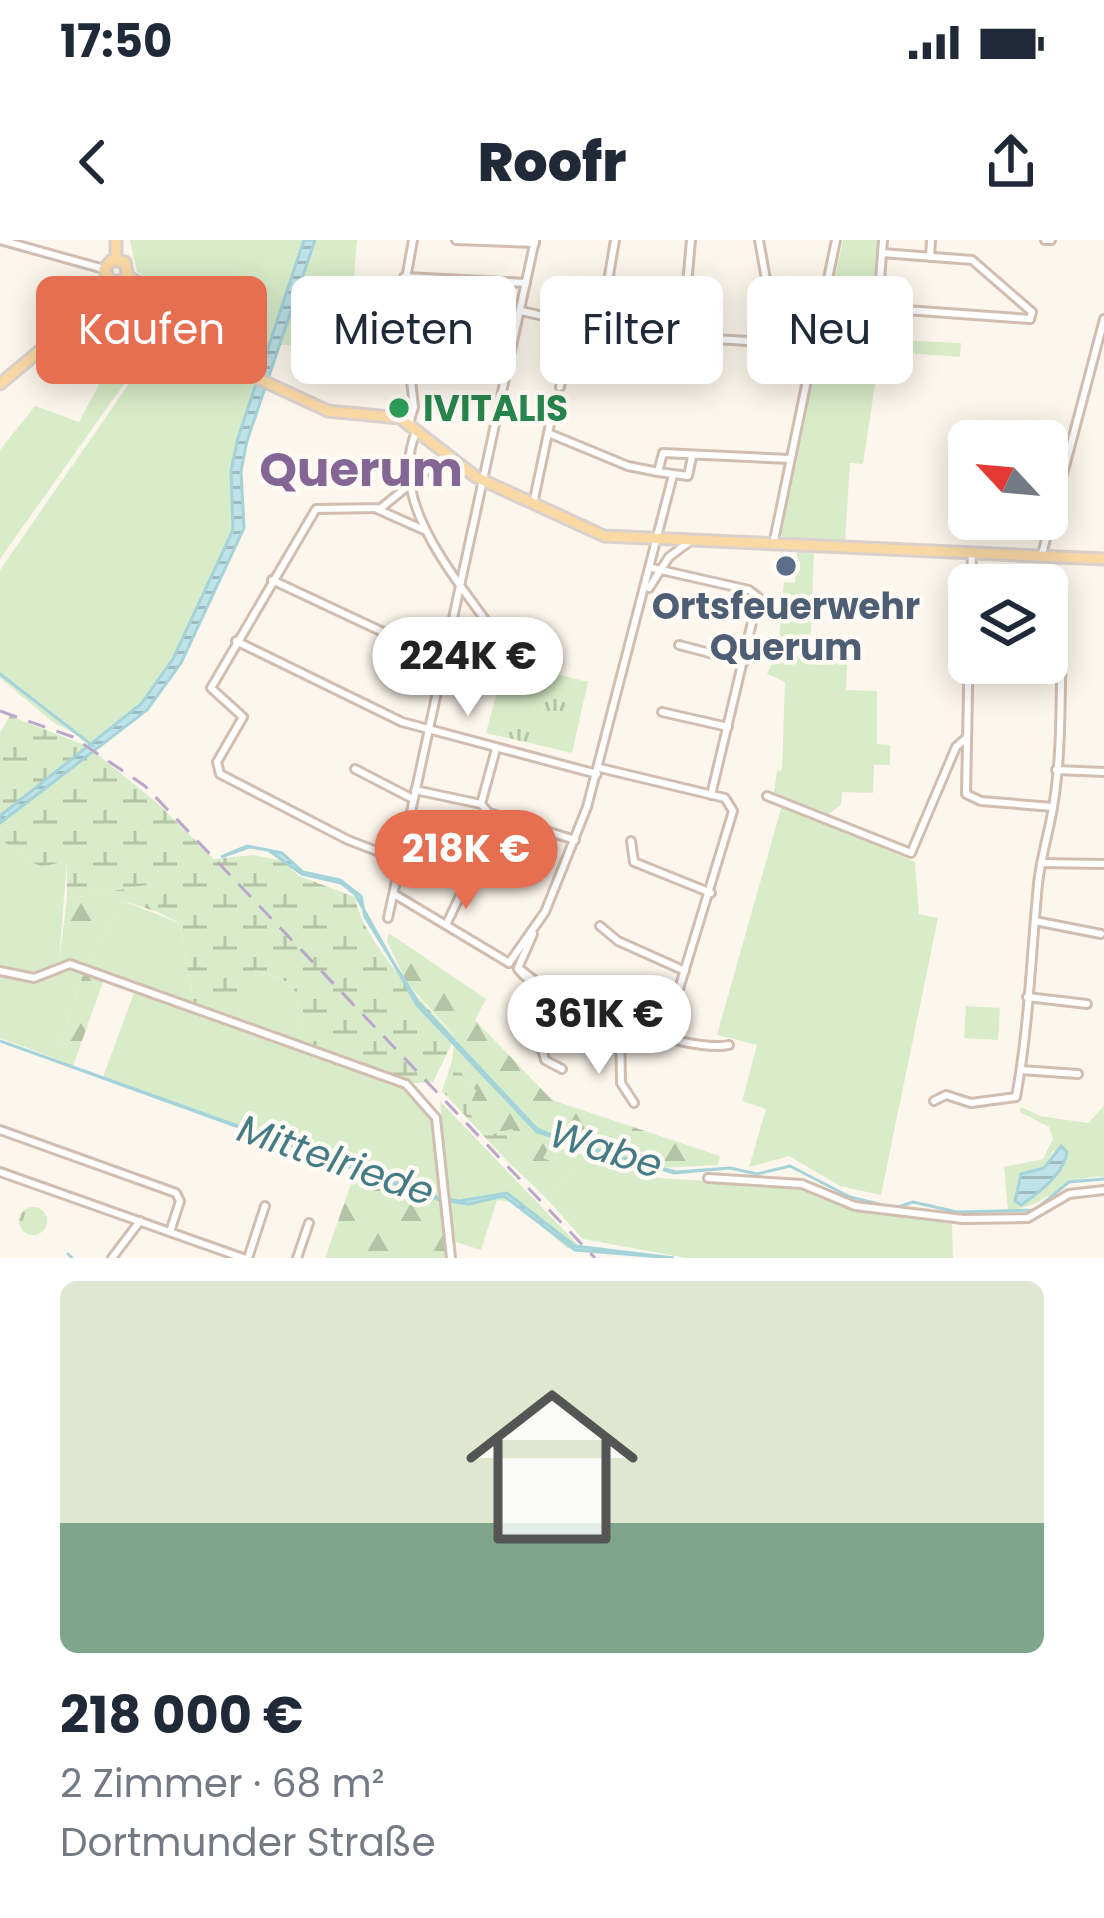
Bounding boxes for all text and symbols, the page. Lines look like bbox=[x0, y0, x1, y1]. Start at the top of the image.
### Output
text: 17:50 bbox=[60, 10, 172, 73]
text: Roofr bbox=[478, 124, 626, 200]
icon: back bbox=[60, 129, 126, 195]
icon: share bbox=[978, 129, 1044, 195]
chip: Kaufen bbox=[36, 276, 267, 384]
chip: Mieten bbox=[291, 276, 516, 384]
chip: Filter bbox=[540, 276, 723, 384]
chip: Neu bbox=[747, 276, 913, 384]
place label: IVITALIS bbox=[423, 383, 568, 434]
marker: IVITALIS bbox=[386, 395, 412, 421]
north arrow bbox=[948, 420, 1068, 540]
map controls bbox=[948, 420, 1068, 684]
district label: Querum bbox=[259, 436, 463, 503]
marker: Ortsfeuerwehr Querum bbox=[773, 553, 799, 579]
button: layers bbox=[948, 564, 1068, 684]
place label: Ortsfeuerwehr Querum bbox=[652, 581, 920, 673]
pin: 224K € bbox=[370, 617, 566, 719]
text: 224K € bbox=[399, 628, 537, 683]
pin: 218K € bbox=[368, 810, 564, 912]
text: 218K € bbox=[402, 821, 530, 876]
pin: 361K € bbox=[501, 975, 697, 1077]
text: 361K € bbox=[534, 986, 664, 1041]
water label: Mittelriede bbox=[231, 1101, 441, 1219]
water label: Wabe bbox=[543, 1106, 669, 1192]
icon: home bbox=[444, 1359, 660, 1575]
text: 218 000 € bbox=[60, 1679, 303, 1751]
text: 2 Zimmer · 68 m² bbox=[60, 1756, 385, 1811]
text: Dortmunder Straße bbox=[60, 1815, 436, 1870]

